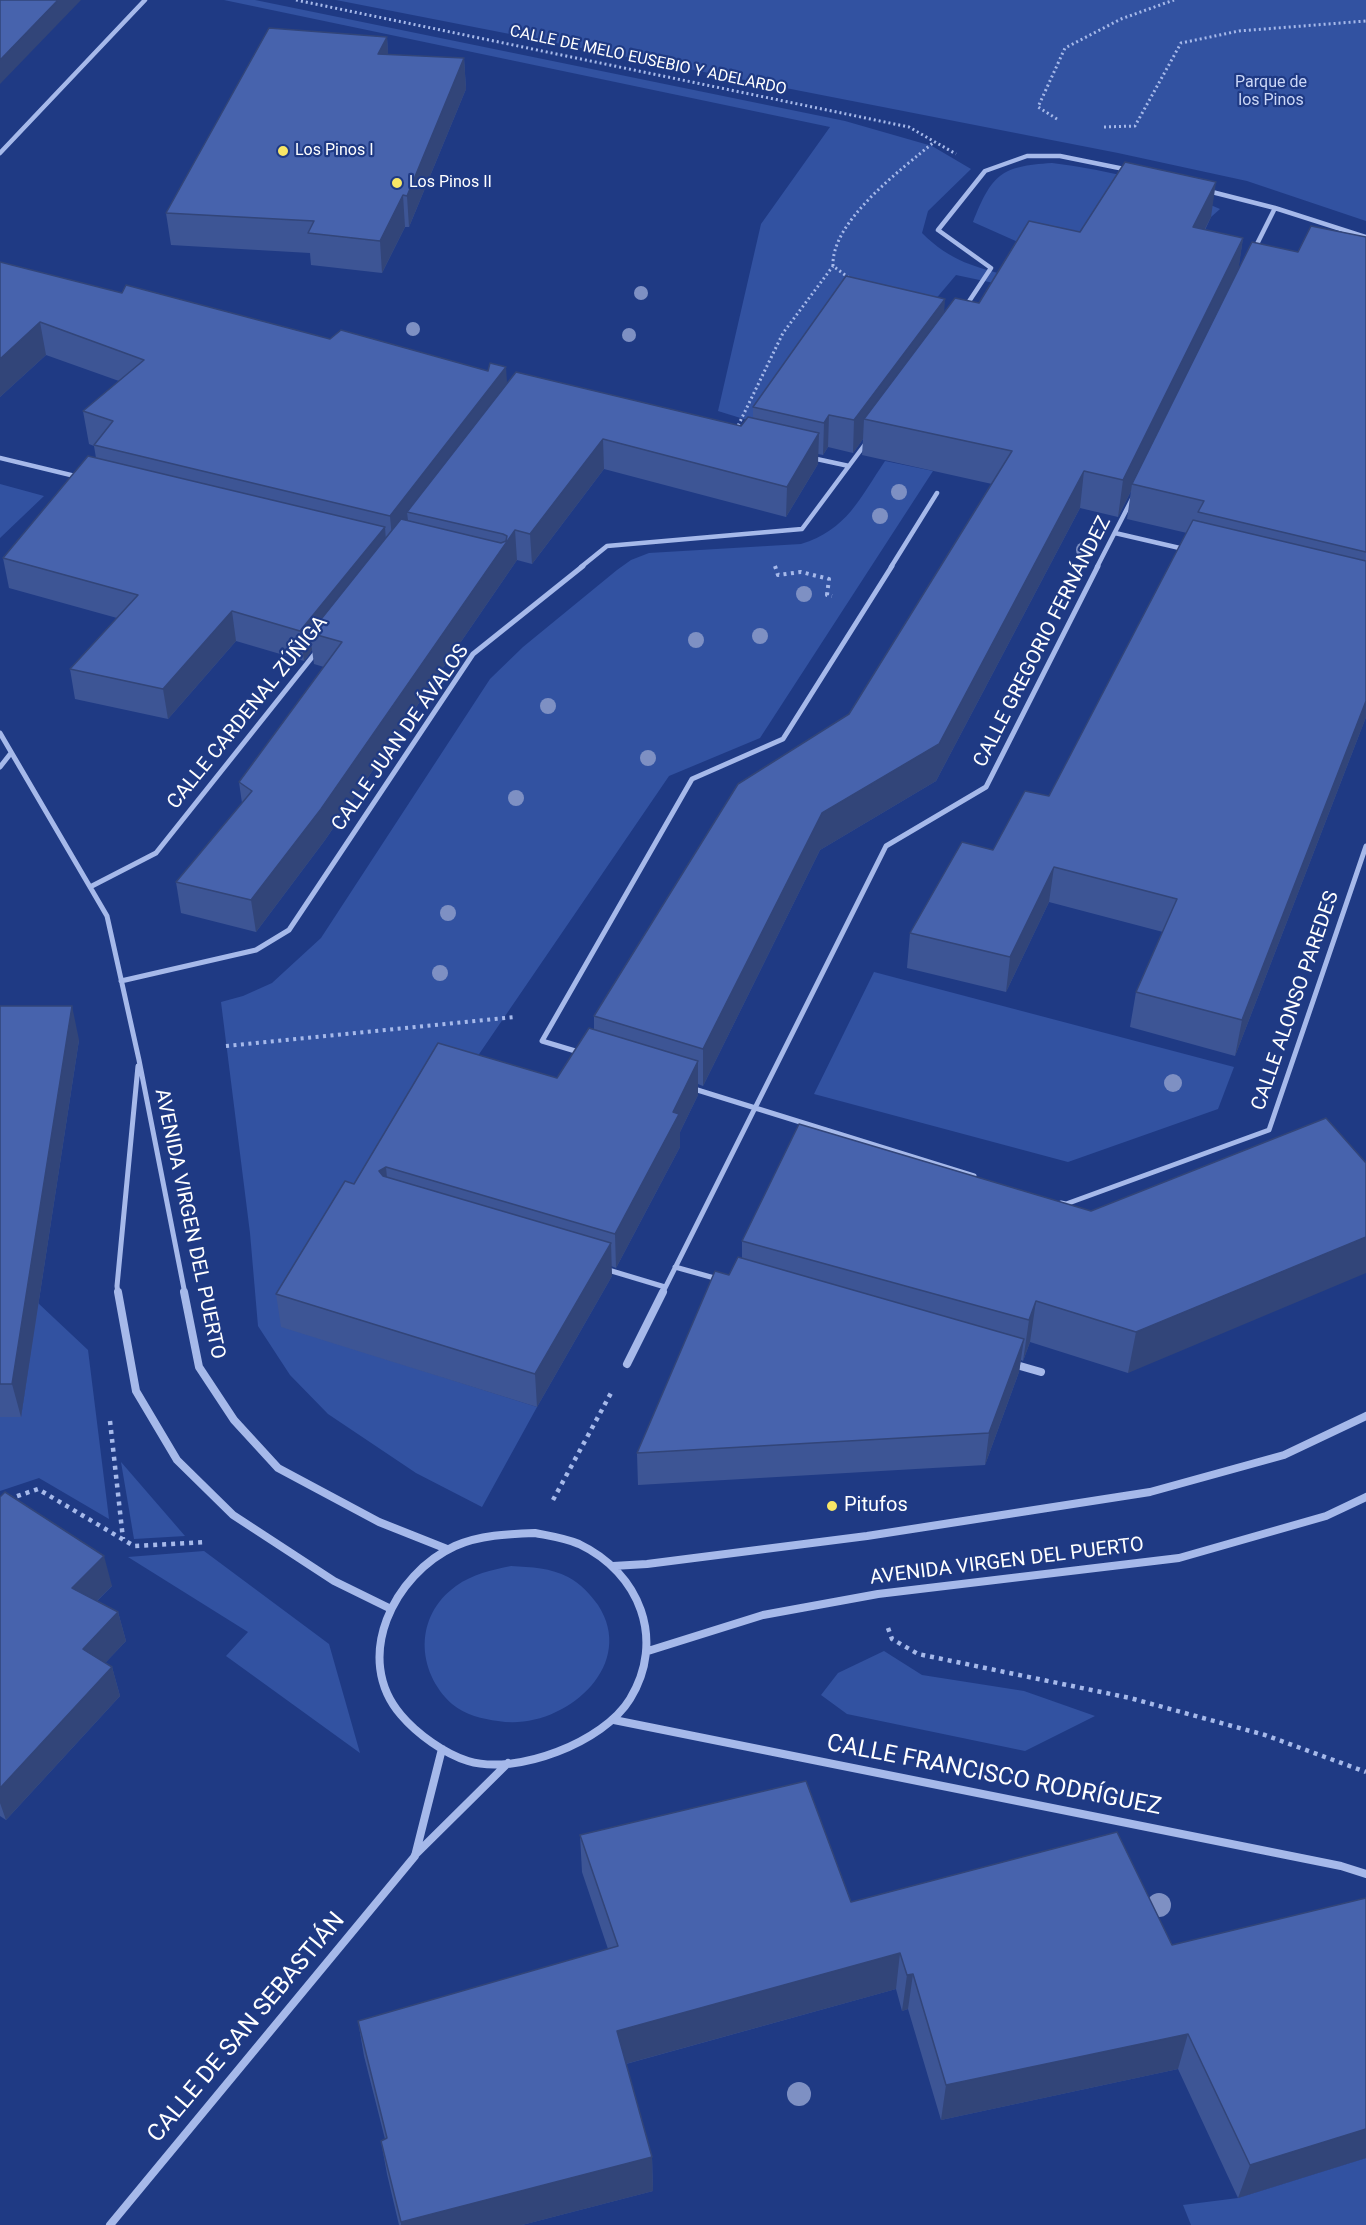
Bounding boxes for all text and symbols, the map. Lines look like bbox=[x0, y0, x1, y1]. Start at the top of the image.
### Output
street label: CALLE DE MELO EUSEBIO Y ADELARDO bbox=[508, 22, 788, 100]
park label: Parque de los Pinos bbox=[1235, 73, 1307, 111]
place label: Los Pinos I bbox=[295, 141, 373, 161]
marker: Los Pinos I bbox=[276, 144, 290, 158]
place label: Los Pinos II bbox=[409, 173, 492, 193]
marker: Los Pinos II bbox=[390, 176, 404, 190]
street label: CALLE GREGORIO FERNÁNDEZ bbox=[969, 513, 1117, 771]
street label: CALLE CARDENAL ZÚÑIGA bbox=[163, 612, 333, 814]
street label: CALLE JUAN DE ÁVALOS bbox=[327, 640, 475, 836]
street label: CALLE ALONSO PAREDES bbox=[1247, 888, 1345, 1114]
street label: AVENIDA VIRGEN DEL PUERTO bbox=[149, 1087, 229, 1361]
place label: Pitufos bbox=[844, 1494, 908, 1518]
marker: Pitufos bbox=[825, 1499, 839, 1513]
street label: AVENIDA VIRGEN DEL PUERTO bbox=[869, 1533, 1145, 1591]
street label: CALLE FRANCISCO RODRÍGUEZ bbox=[824, 1729, 1164, 1823]
street label: CALLE DE SAN SEBASTIÁN bbox=[142, 1907, 352, 2149]

